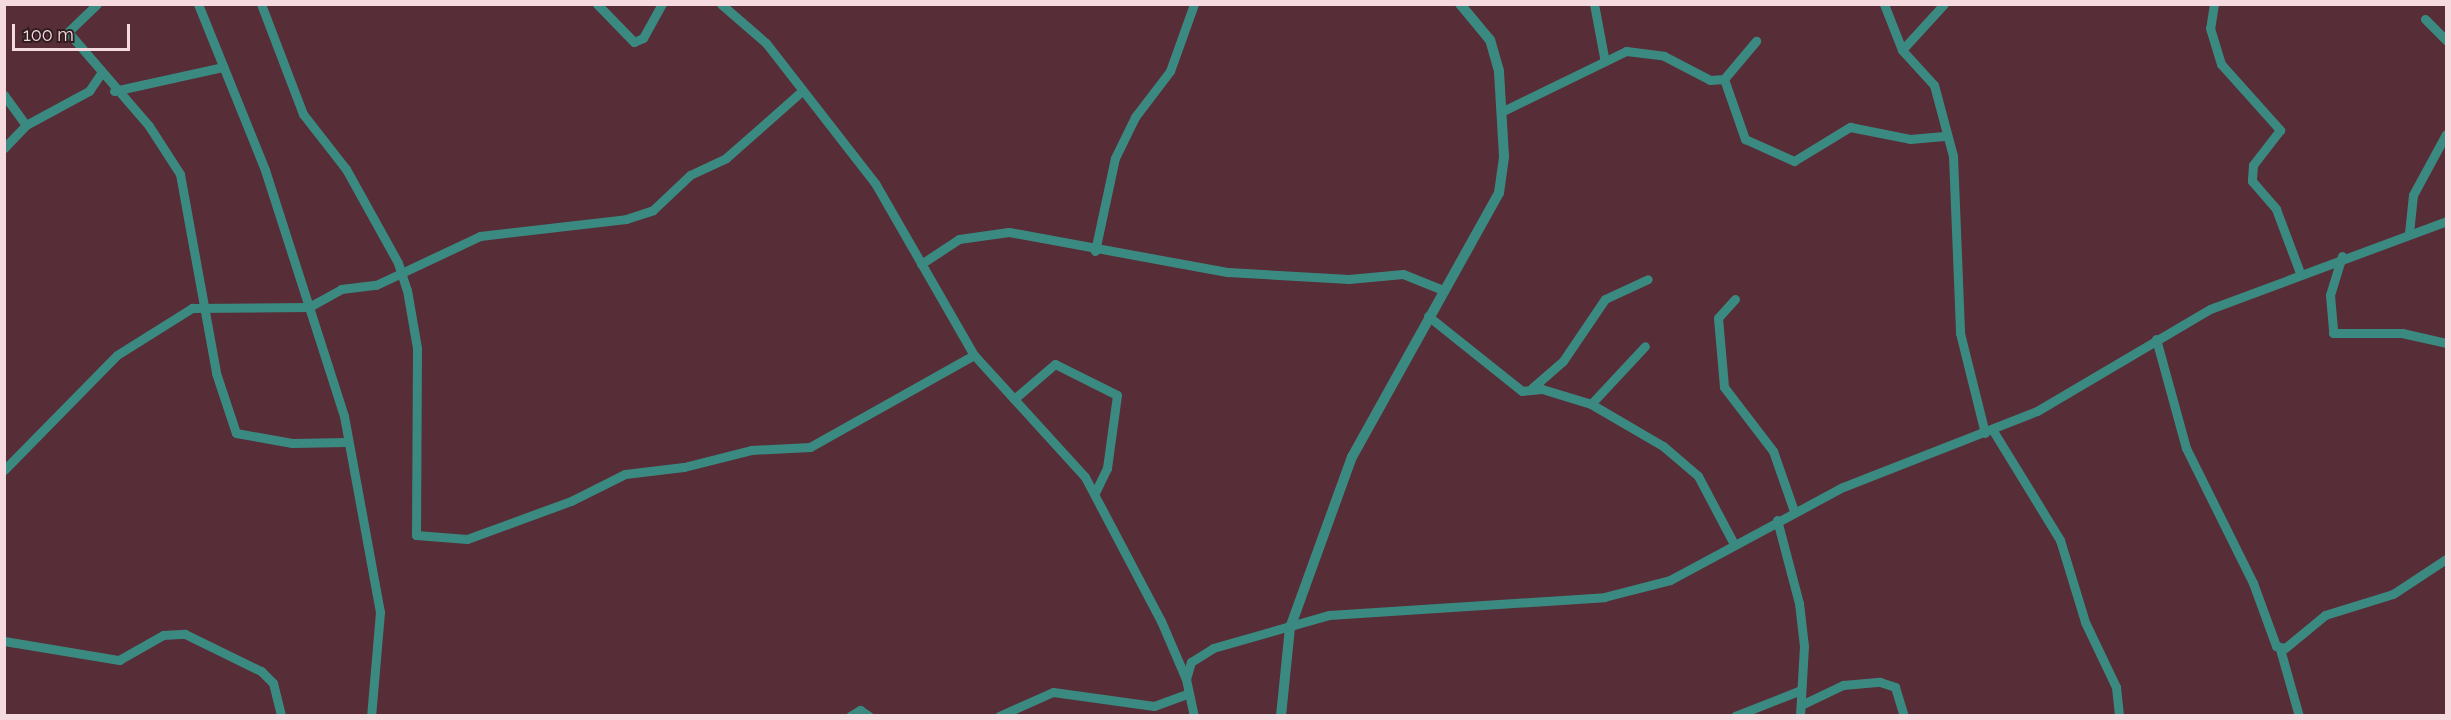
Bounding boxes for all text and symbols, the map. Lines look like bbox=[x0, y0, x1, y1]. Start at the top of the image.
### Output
scale bar bbox=[15, 12, 134, 50]
text: 100 m bbox=[23, 24, 74, 45]

